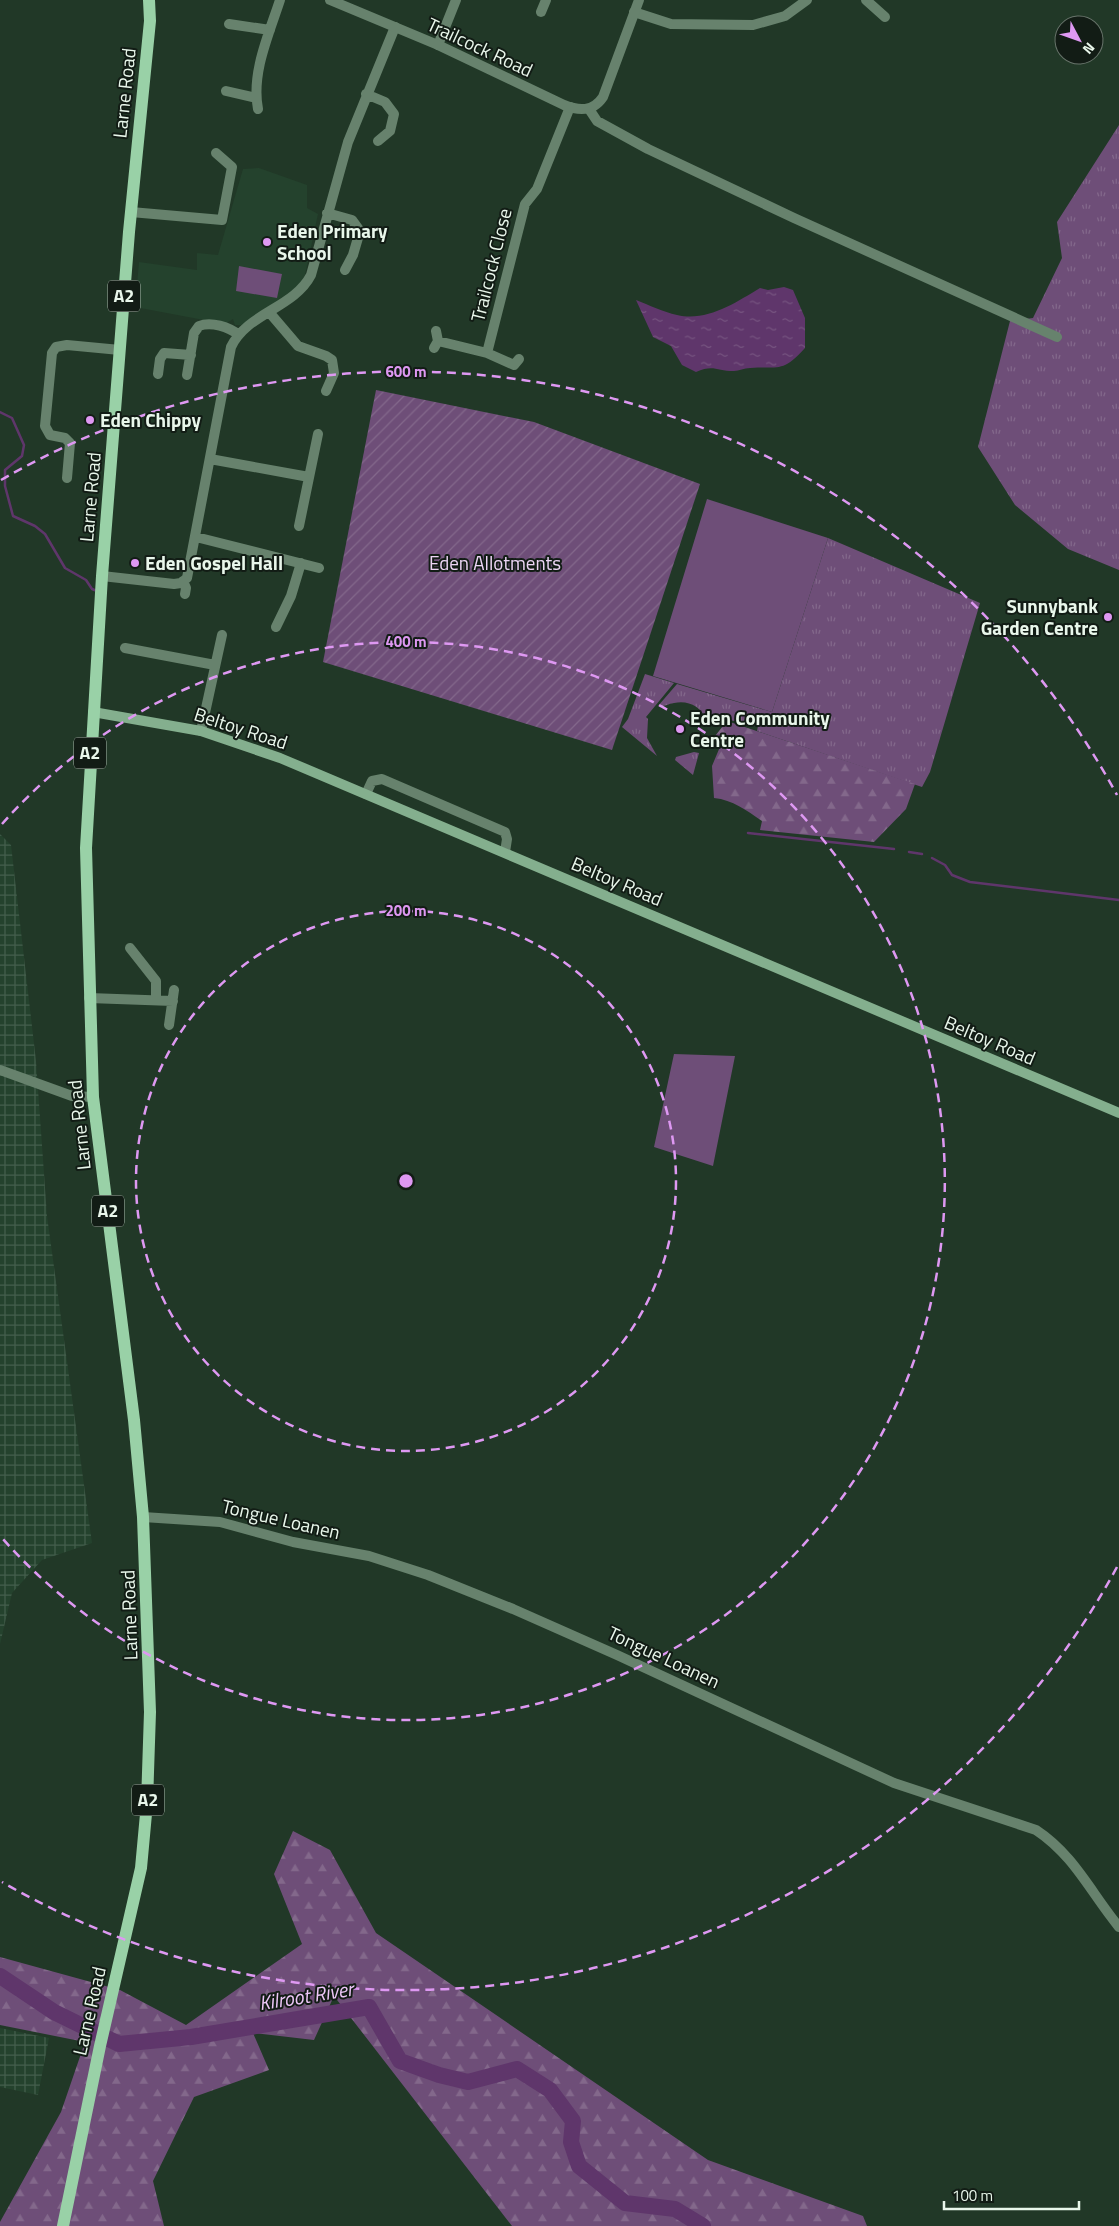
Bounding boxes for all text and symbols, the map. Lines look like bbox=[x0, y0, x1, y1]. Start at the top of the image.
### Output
street label: Trailcock Road bbox=[422, 9, 538, 84]
north arrow bbox=[1054, 15, 1104, 65]
text: N bbox=[1078, 38, 1100, 59]
street label: Larne Road bbox=[104, 47, 143, 139]
street label: Trailcock Close bbox=[462, 205, 519, 325]
place label: Eden Primary School bbox=[277, 216, 388, 267]
marker: Eden Primary School bbox=[261, 236, 273, 248]
road number: A2 bbox=[108, 280, 140, 312]
text: 600 m bbox=[385, 360, 427, 383]
place label: Eden Chippy bbox=[100, 405, 201, 434]
marker: Eden Chippy bbox=[84, 414, 96, 426]
street label: Larne Road bbox=[71, 451, 108, 543]
place label: Eden Gospel Hall bbox=[145, 548, 283, 577]
park label: Eden Allotments bbox=[429, 548, 561, 577]
marker: Eden Gospel Hall bbox=[129, 557, 141, 569]
place label: Sunnybank Garden Centre bbox=[981, 591, 1098, 642]
marker: Sunnybank Garden Centre bbox=[1102, 611, 1114, 623]
text: 400 m bbox=[385, 630, 427, 653]
street label: Beltoy Road bbox=[191, 699, 292, 756]
place label: Eden Community Centre bbox=[690, 703, 830, 754]
marker: Eden Community Centre bbox=[674, 723, 686, 735]
road number: A2 bbox=[74, 738, 106, 768]
street label: Beltoy Road bbox=[567, 848, 667, 913]
text: 200 m bbox=[385, 899, 427, 922]
street label: Beltoy Road bbox=[940, 1007, 1040, 1072]
street label: Larne Road bbox=[59, 1079, 98, 1171]
centre of rings bbox=[397, 1172, 415, 1190]
road number: A2 bbox=[92, 1196, 124, 1226]
street label: Tongue Loanen bbox=[219, 1491, 343, 1546]
street label: Larne Road bbox=[112, 1569, 145, 1661]
street label: Tongue Loanen bbox=[603, 1618, 725, 1695]
road number: A2 bbox=[132, 1784, 164, 1816]
street label: Larne Road bbox=[64, 1964, 113, 2058]
water label: Kilroot River bbox=[257, 1972, 358, 2018]
scale bar bbox=[944, 2178, 1079, 2210]
text: 100 m bbox=[952, 2184, 993, 2207]

